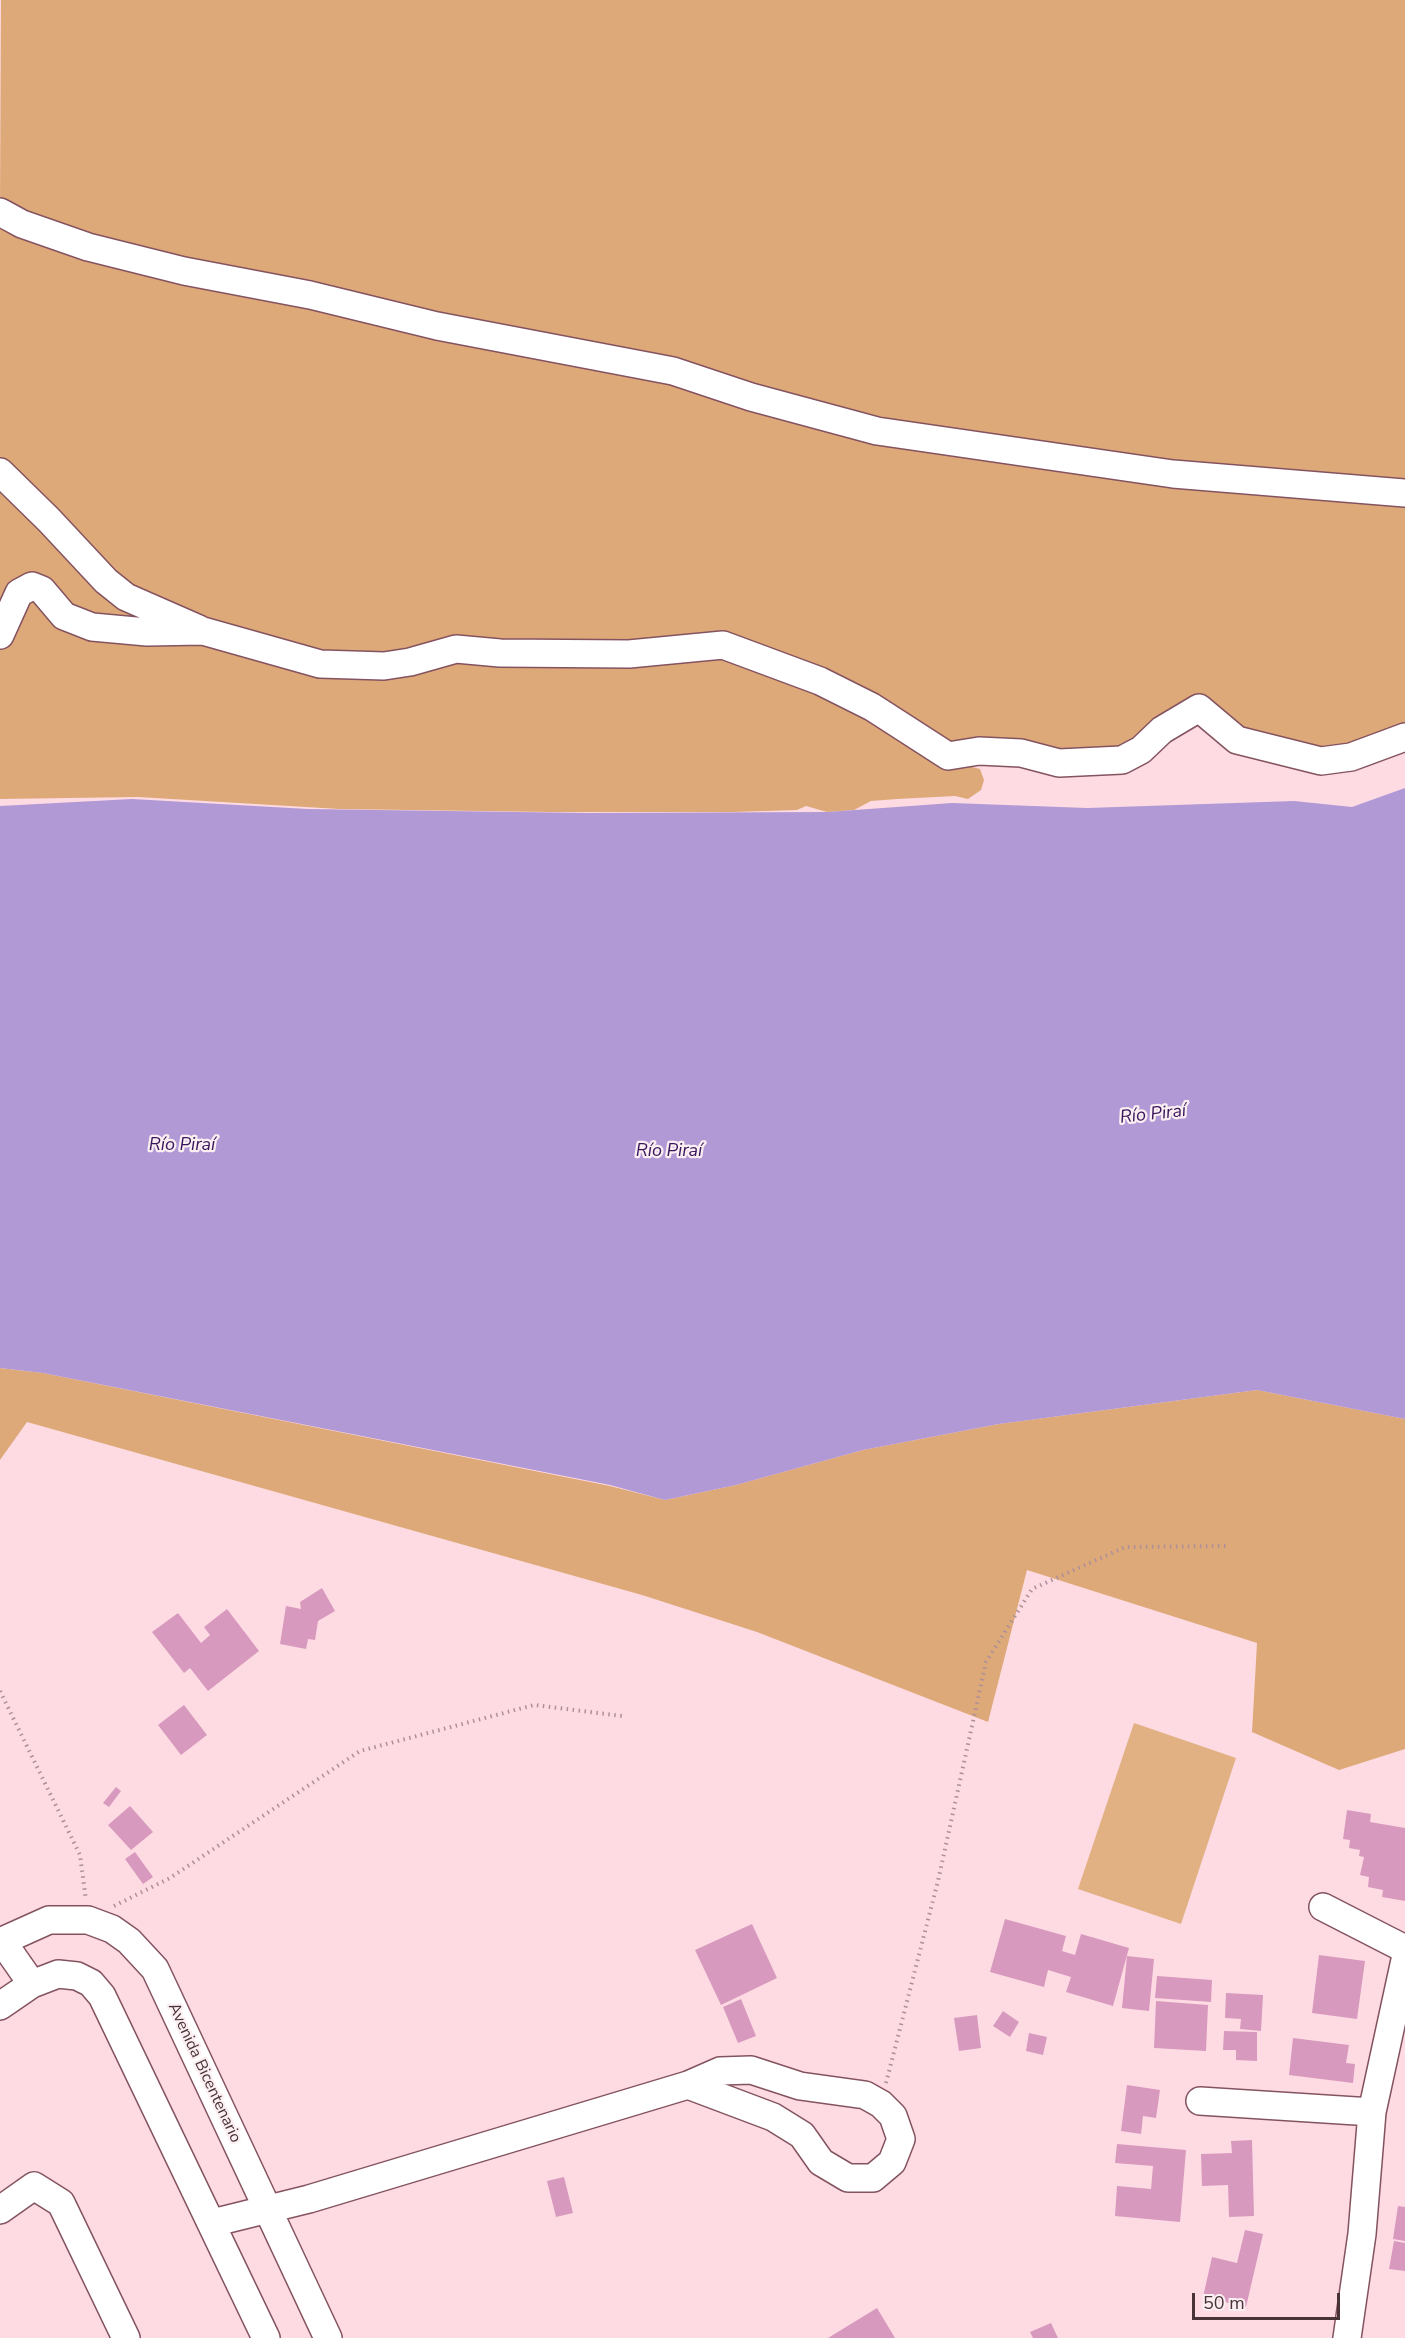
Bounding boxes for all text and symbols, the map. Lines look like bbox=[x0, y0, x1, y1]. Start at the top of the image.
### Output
water label: Río Piraí bbox=[1119, 1101, 1187, 1129]
water label: Río Piraí bbox=[149, 1135, 215, 1157]
water label: Río Piraí bbox=[636, 1141, 702, 1163]
street label: Avenida Bicentenario bbox=[163, 2000, 245, 2146]
scale bar bbox=[1195, 2281, 1344, 2319]
text: 50 m bbox=[1203, 2291, 1245, 2315]

